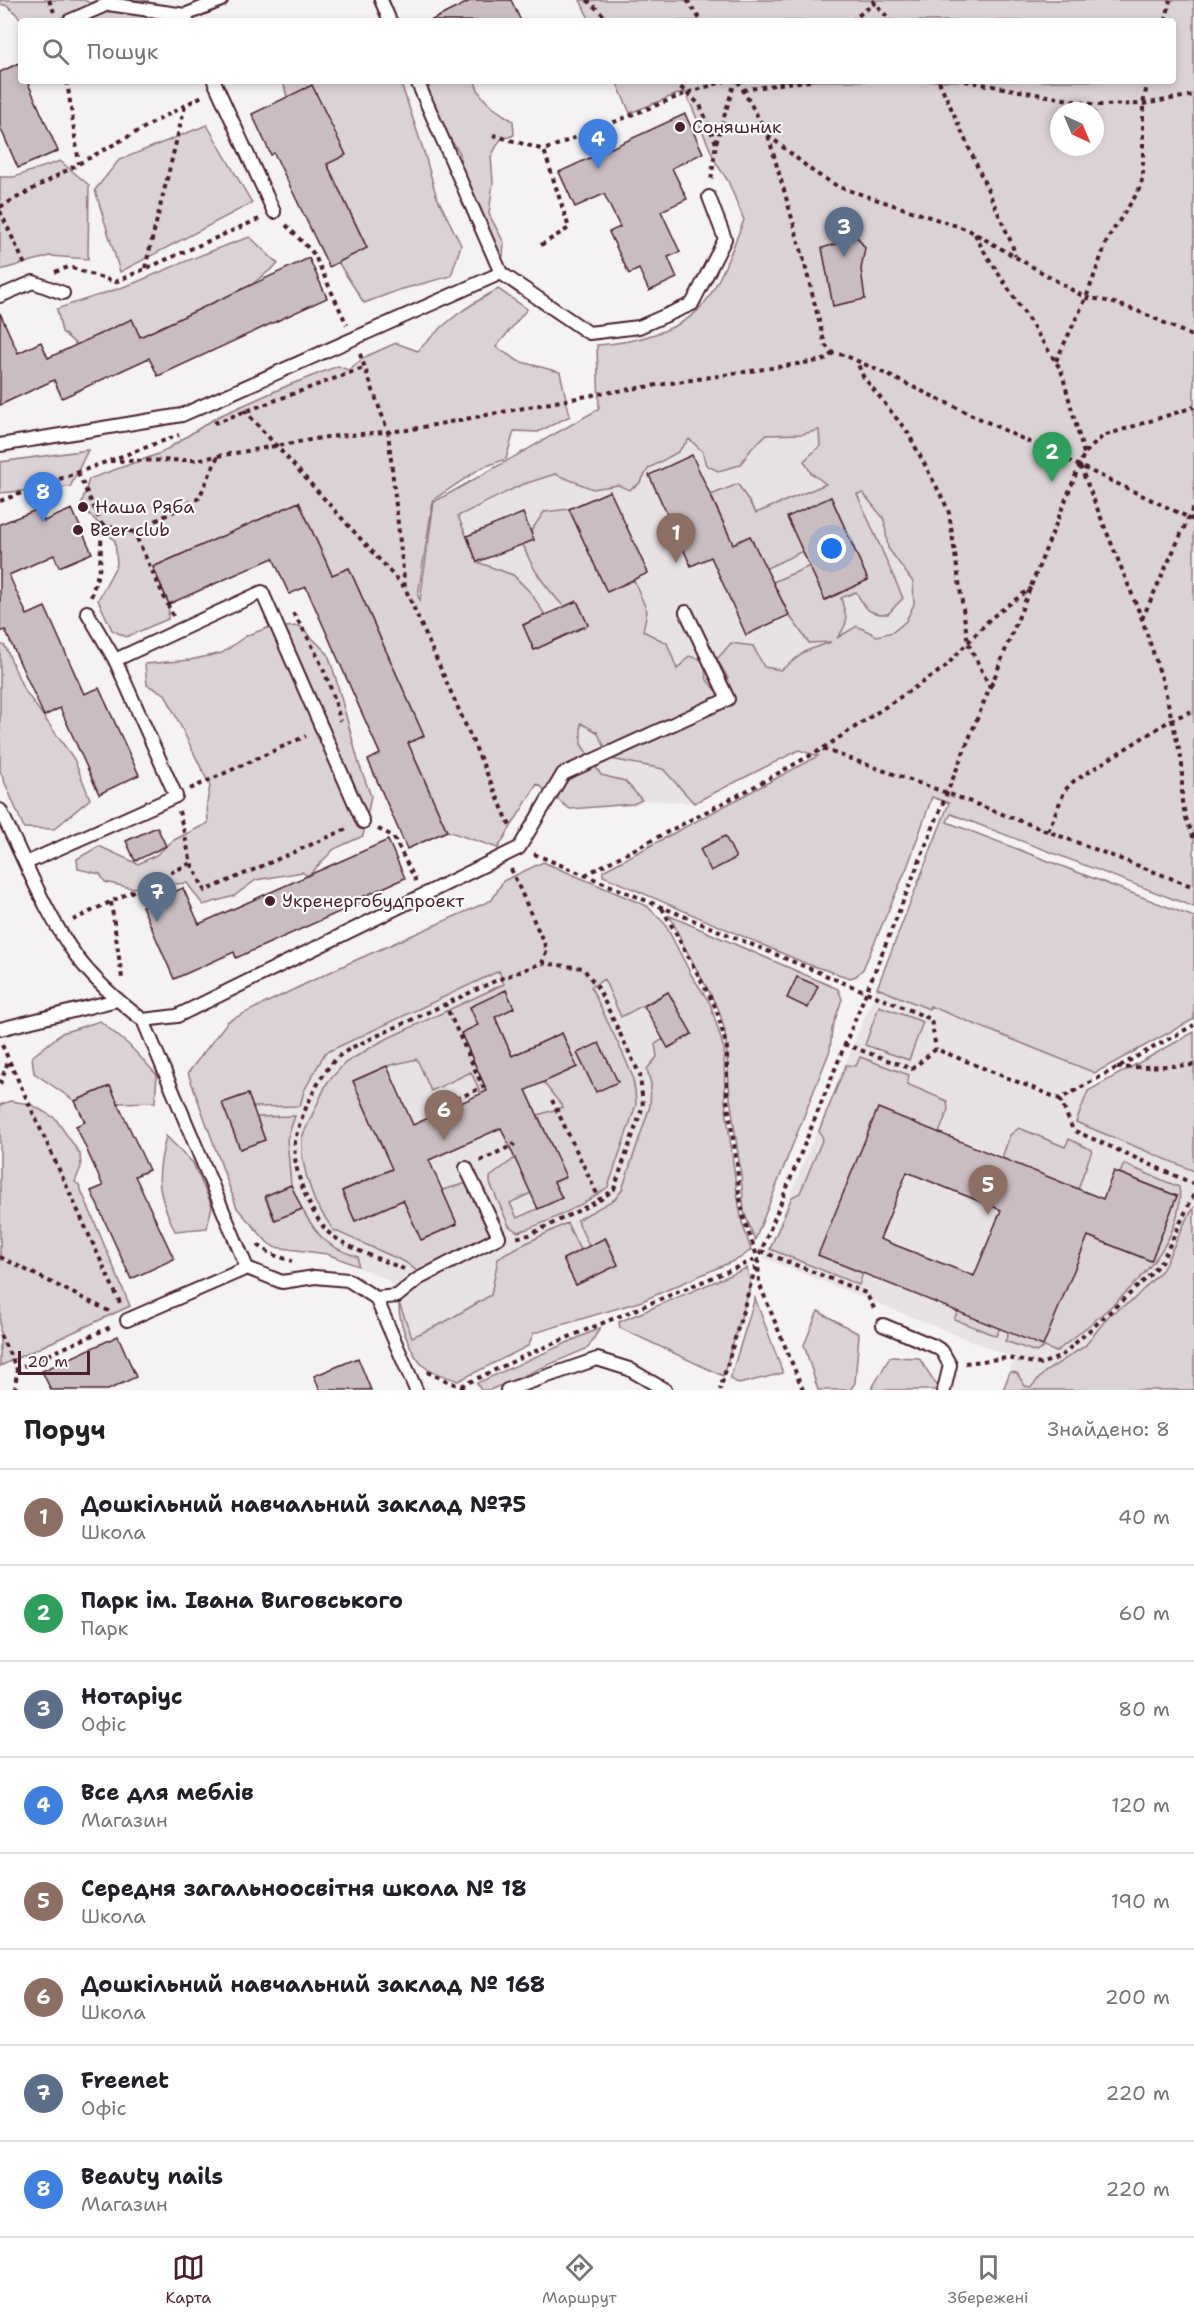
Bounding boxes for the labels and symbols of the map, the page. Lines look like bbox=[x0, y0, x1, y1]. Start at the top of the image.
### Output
north arrow bbox=[1050, 102, 1104, 156]
place label: Соняшник bbox=[692, 115, 782, 139]
pin: 4 bbox=[578, 120, 618, 169]
marker: Соняшник bbox=[673, 120, 687, 134]
pin: 3 bbox=[824, 208, 864, 257]
pin: 2 bbox=[1032, 432, 1072, 482]
pin: 8 bbox=[24, 472, 63, 522]
place label: Наша Ряба bbox=[95, 495, 194, 519]
marker: Наша Ряба bbox=[76, 500, 90, 514]
pin: 1 bbox=[656, 514, 696, 563]
place label: Beer club bbox=[90, 518, 170, 542]
marker: Beer club bbox=[71, 523, 85, 537]
your location bbox=[817, 534, 846, 563]
pin: 7 bbox=[138, 872, 176, 922]
place label: Укренергобудпроект bbox=[282, 889, 465, 913]
marker: Укренергобудпроект bbox=[263, 894, 277, 908]
pin: 6 bbox=[424, 1090, 464, 1140]
pin: 5 bbox=[968, 1166, 1008, 1215]
scale bar bbox=[18, 1348, 90, 1376]

